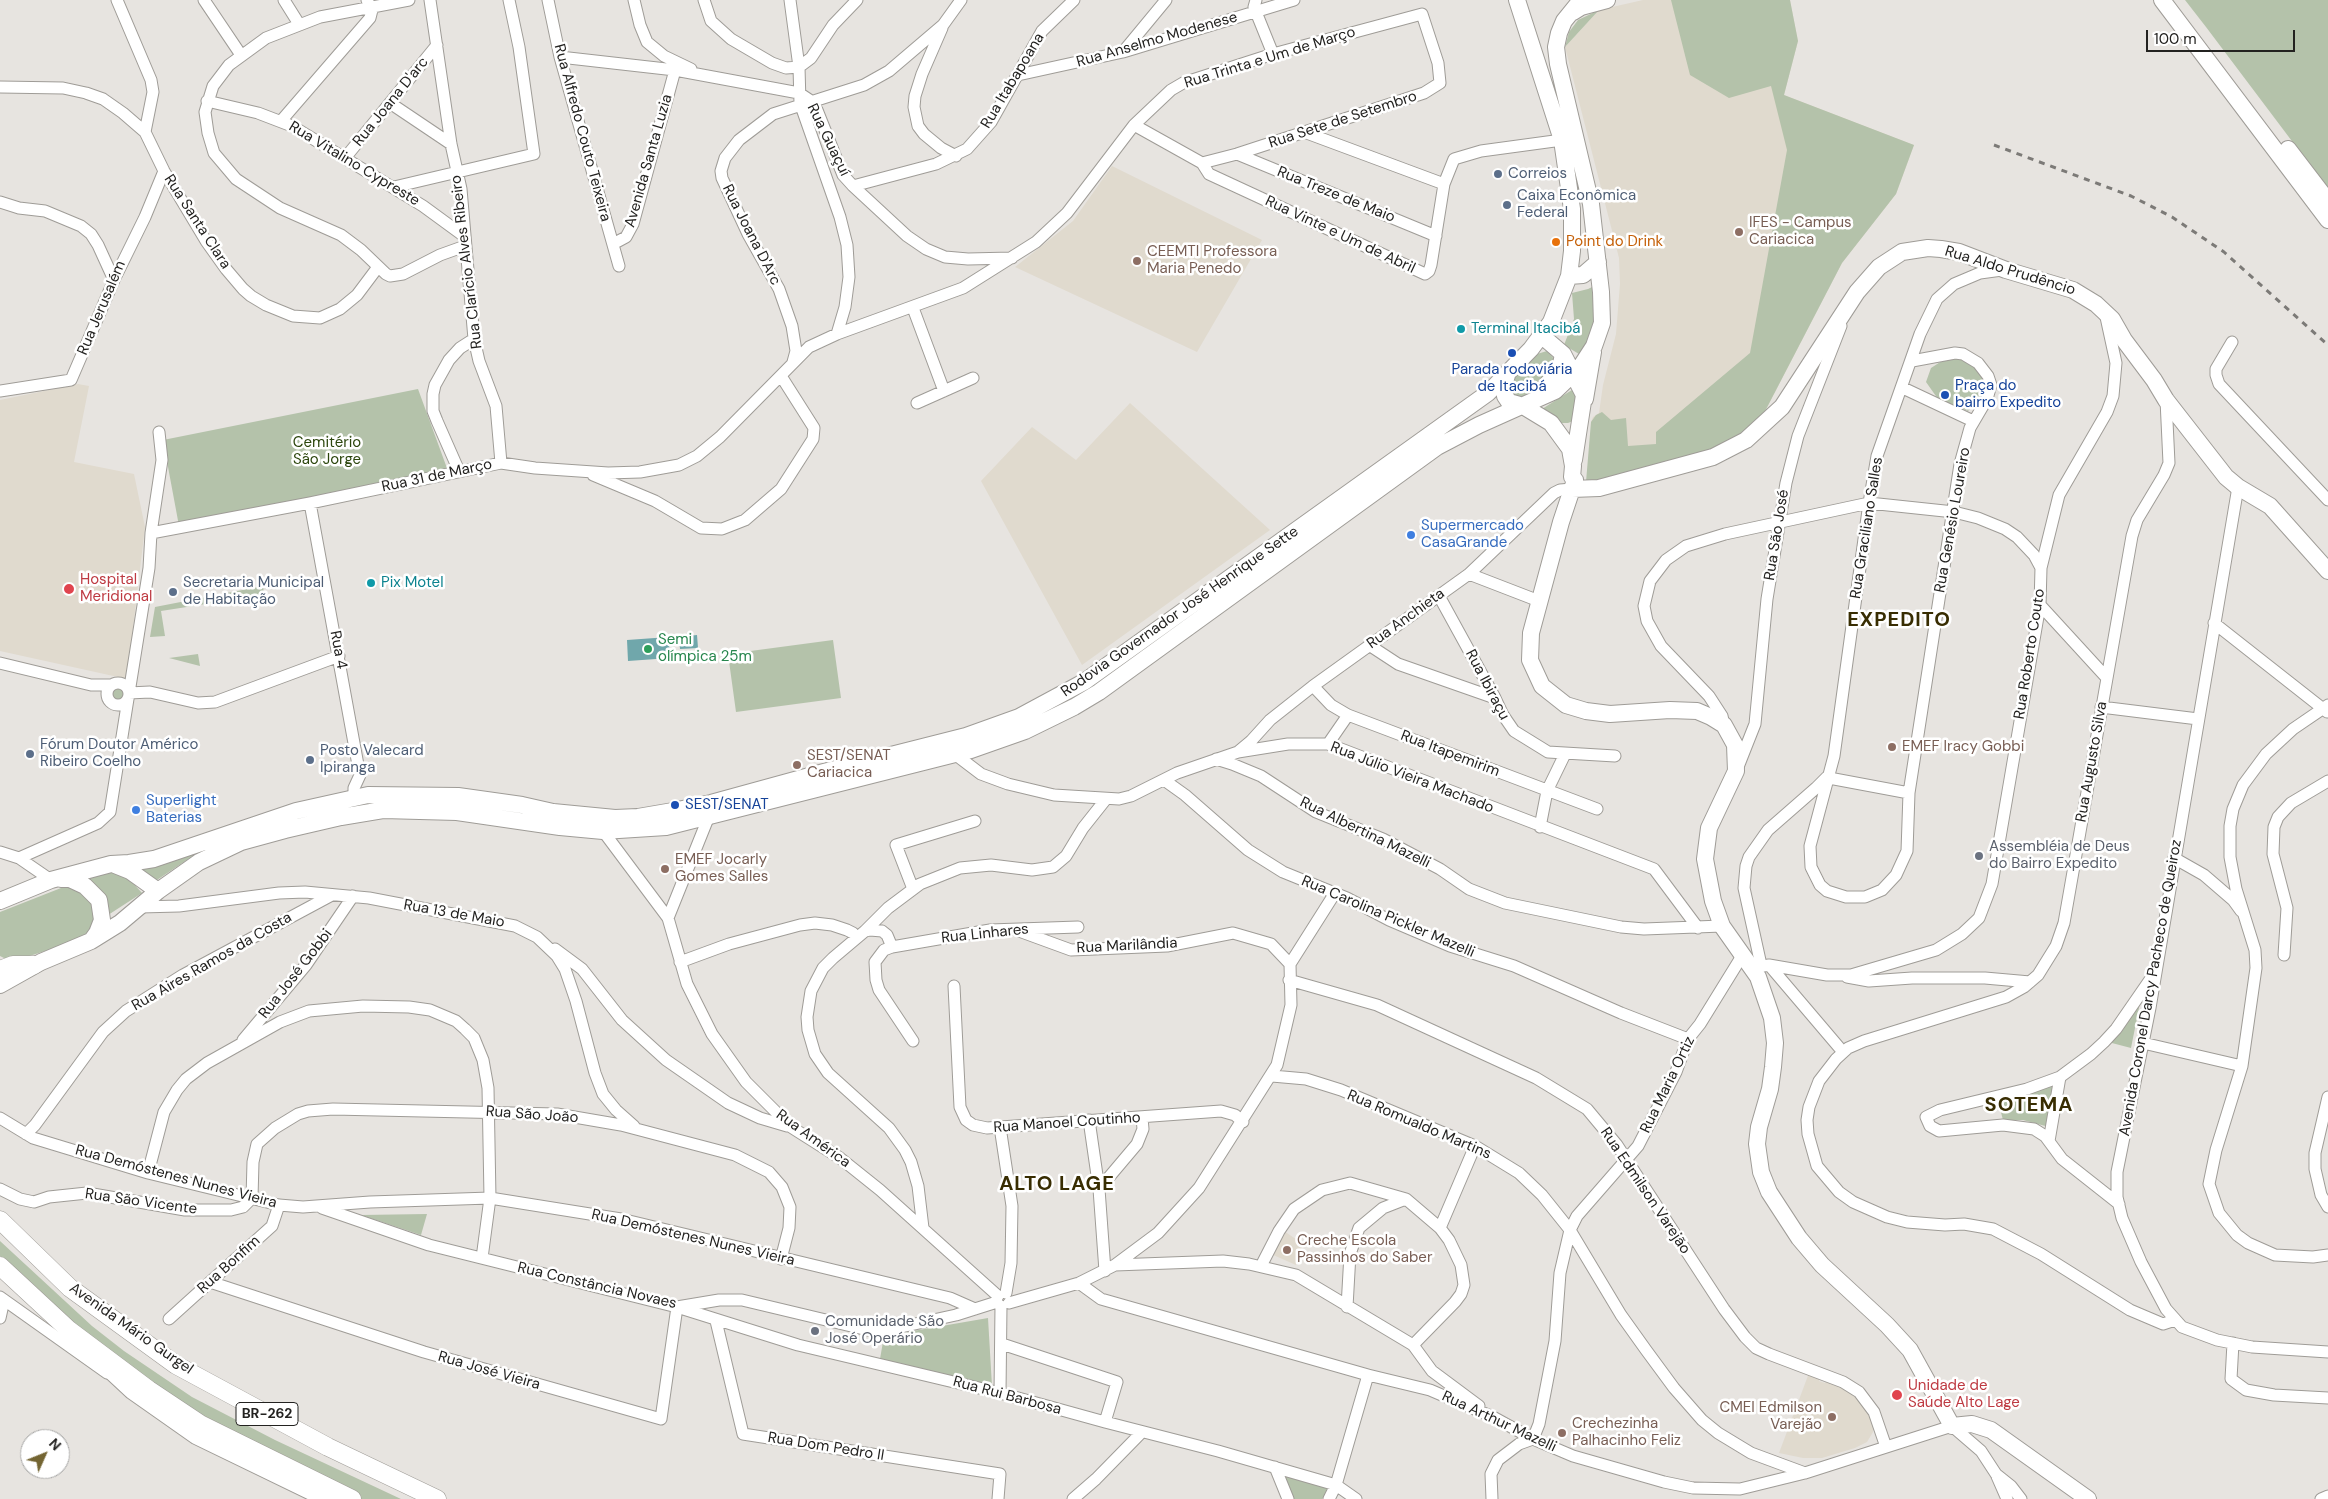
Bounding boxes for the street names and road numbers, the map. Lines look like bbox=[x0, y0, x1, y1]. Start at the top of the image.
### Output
street label: Rua Anselmo Modenese bbox=[1075, 8, 1239, 72]
street label: Rua Trinta e Um de Março bbox=[1182, 23, 1358, 93]
street label: Rua Itabapoana bbox=[977, 30, 1049, 132]
street label: Rua Alfredo Couto Teixeira bbox=[550, 42, 614, 224]
street label: Rua Joana D'arc bbox=[349, 54, 433, 150]
street label: Rua Sete de Setembro bbox=[1267, 88, 1419, 152]
street label: Avenida Santa Luzia bbox=[621, 92, 677, 230]
street label: Rua Guaçuí bbox=[803, 101, 853, 179]
street label: Rua Vitalino Cypreste bbox=[285, 118, 423, 210]
street label: Rua Treze de Maio bbox=[1274, 163, 1398, 227]
street label: Rua Santa Clara bbox=[160, 171, 234, 273]
street label: Rua Clarício Alves Ribeiro bbox=[447, 174, 487, 350]
street label: Rua Joana D'Arc bbox=[718, 182, 784, 288]
street label: Rua Vinte e Um de Abril bbox=[1262, 192, 1418, 278]
street label: Rua Aldo Prudêncio bbox=[1942, 243, 2078, 299]
street label: Rua Jerusalém bbox=[74, 258, 130, 358]
street label: Rua Genésio Loureiro bbox=[1931, 446, 1975, 594]
street label: Rua 31 de Março bbox=[380, 456, 494, 496]
street label: Rua Graciliano Salles bbox=[1847, 456, 1887, 600]
street label: Rua São José bbox=[1761, 488, 1793, 582]
street label: Rodovia Governador José Henrique Sette bbox=[1058, 523, 1302, 701]
street label: Rua Anchieta bbox=[1364, 585, 1448, 653]
street label: Rua Roberto Couto bbox=[2011, 587, 2049, 721]
street label: Rua 4 bbox=[325, 629, 351, 671]
street label: Rua Ibiraçu bbox=[1461, 647, 1513, 723]
street label: Rua Augusto Silva bbox=[2073, 700, 2111, 824]
street label: Rua Itapemirim bbox=[1398, 727, 1502, 781]
street label: Rua Júlio Vieira Machado bbox=[1328, 739, 1496, 817]
street label: Rua Albertina Mazelli bbox=[1297, 794, 1433, 872]
street label: Avenida Coronel Darcy Pacheco de Queiroz bbox=[2116, 838, 2186, 1138]
street label: Rua Carolina Pickler Mazelli bbox=[1299, 872, 1477, 962]
street label: Rua 13 de Maio bbox=[402, 896, 506, 932]
street label: Rua Aires Ramos da Costa bbox=[129, 909, 295, 1015]
street label: Rua Linhares bbox=[940, 920, 1030, 948]
street label: Rua José Gobbi bbox=[255, 926, 337, 1022]
street label: Rua Marilândia bbox=[1076, 934, 1178, 958]
street label: Rua Maria Ortiz bbox=[1637, 1034, 1699, 1136]
street label: Rua Romualdo Martins bbox=[1344, 1086, 1494, 1164]
street label: Rua São João bbox=[485, 1103, 579, 1127]
street label: Rua América bbox=[772, 1106, 854, 1172]
street label: Rua Manoel Coutinho bbox=[993, 1109, 1141, 1137]
street label: Rua Edmilson Varejão bbox=[1596, 1124, 1694, 1258]
street label: Rua Demóstenes Nunes Vieira bbox=[73, 1141, 279, 1213]
street label: Rua São Vicente bbox=[84, 1185, 198, 1219]
street label: Rua Demóstenes Nunes Vieira bbox=[590, 1206, 796, 1270]
street label: Rua Bonfim bbox=[194, 1232, 264, 1298]
street label: Rua Constância Novaes bbox=[516, 1259, 678, 1313]
street label: Avenida Mário Gurgel bbox=[66, 1279, 196, 1379]
street label: Rua José Vieira bbox=[436, 1348, 542, 1394]
street label: Rua Rui Barbosa bbox=[951, 1373, 1063, 1419]
street label: Rua Arthur Mazelli bbox=[1439, 1388, 1559, 1456]
road number: BR-262 bbox=[236, 1402, 298, 1426]
street label: Rua Dom Pedro II bbox=[767, 1429, 885, 1465]

